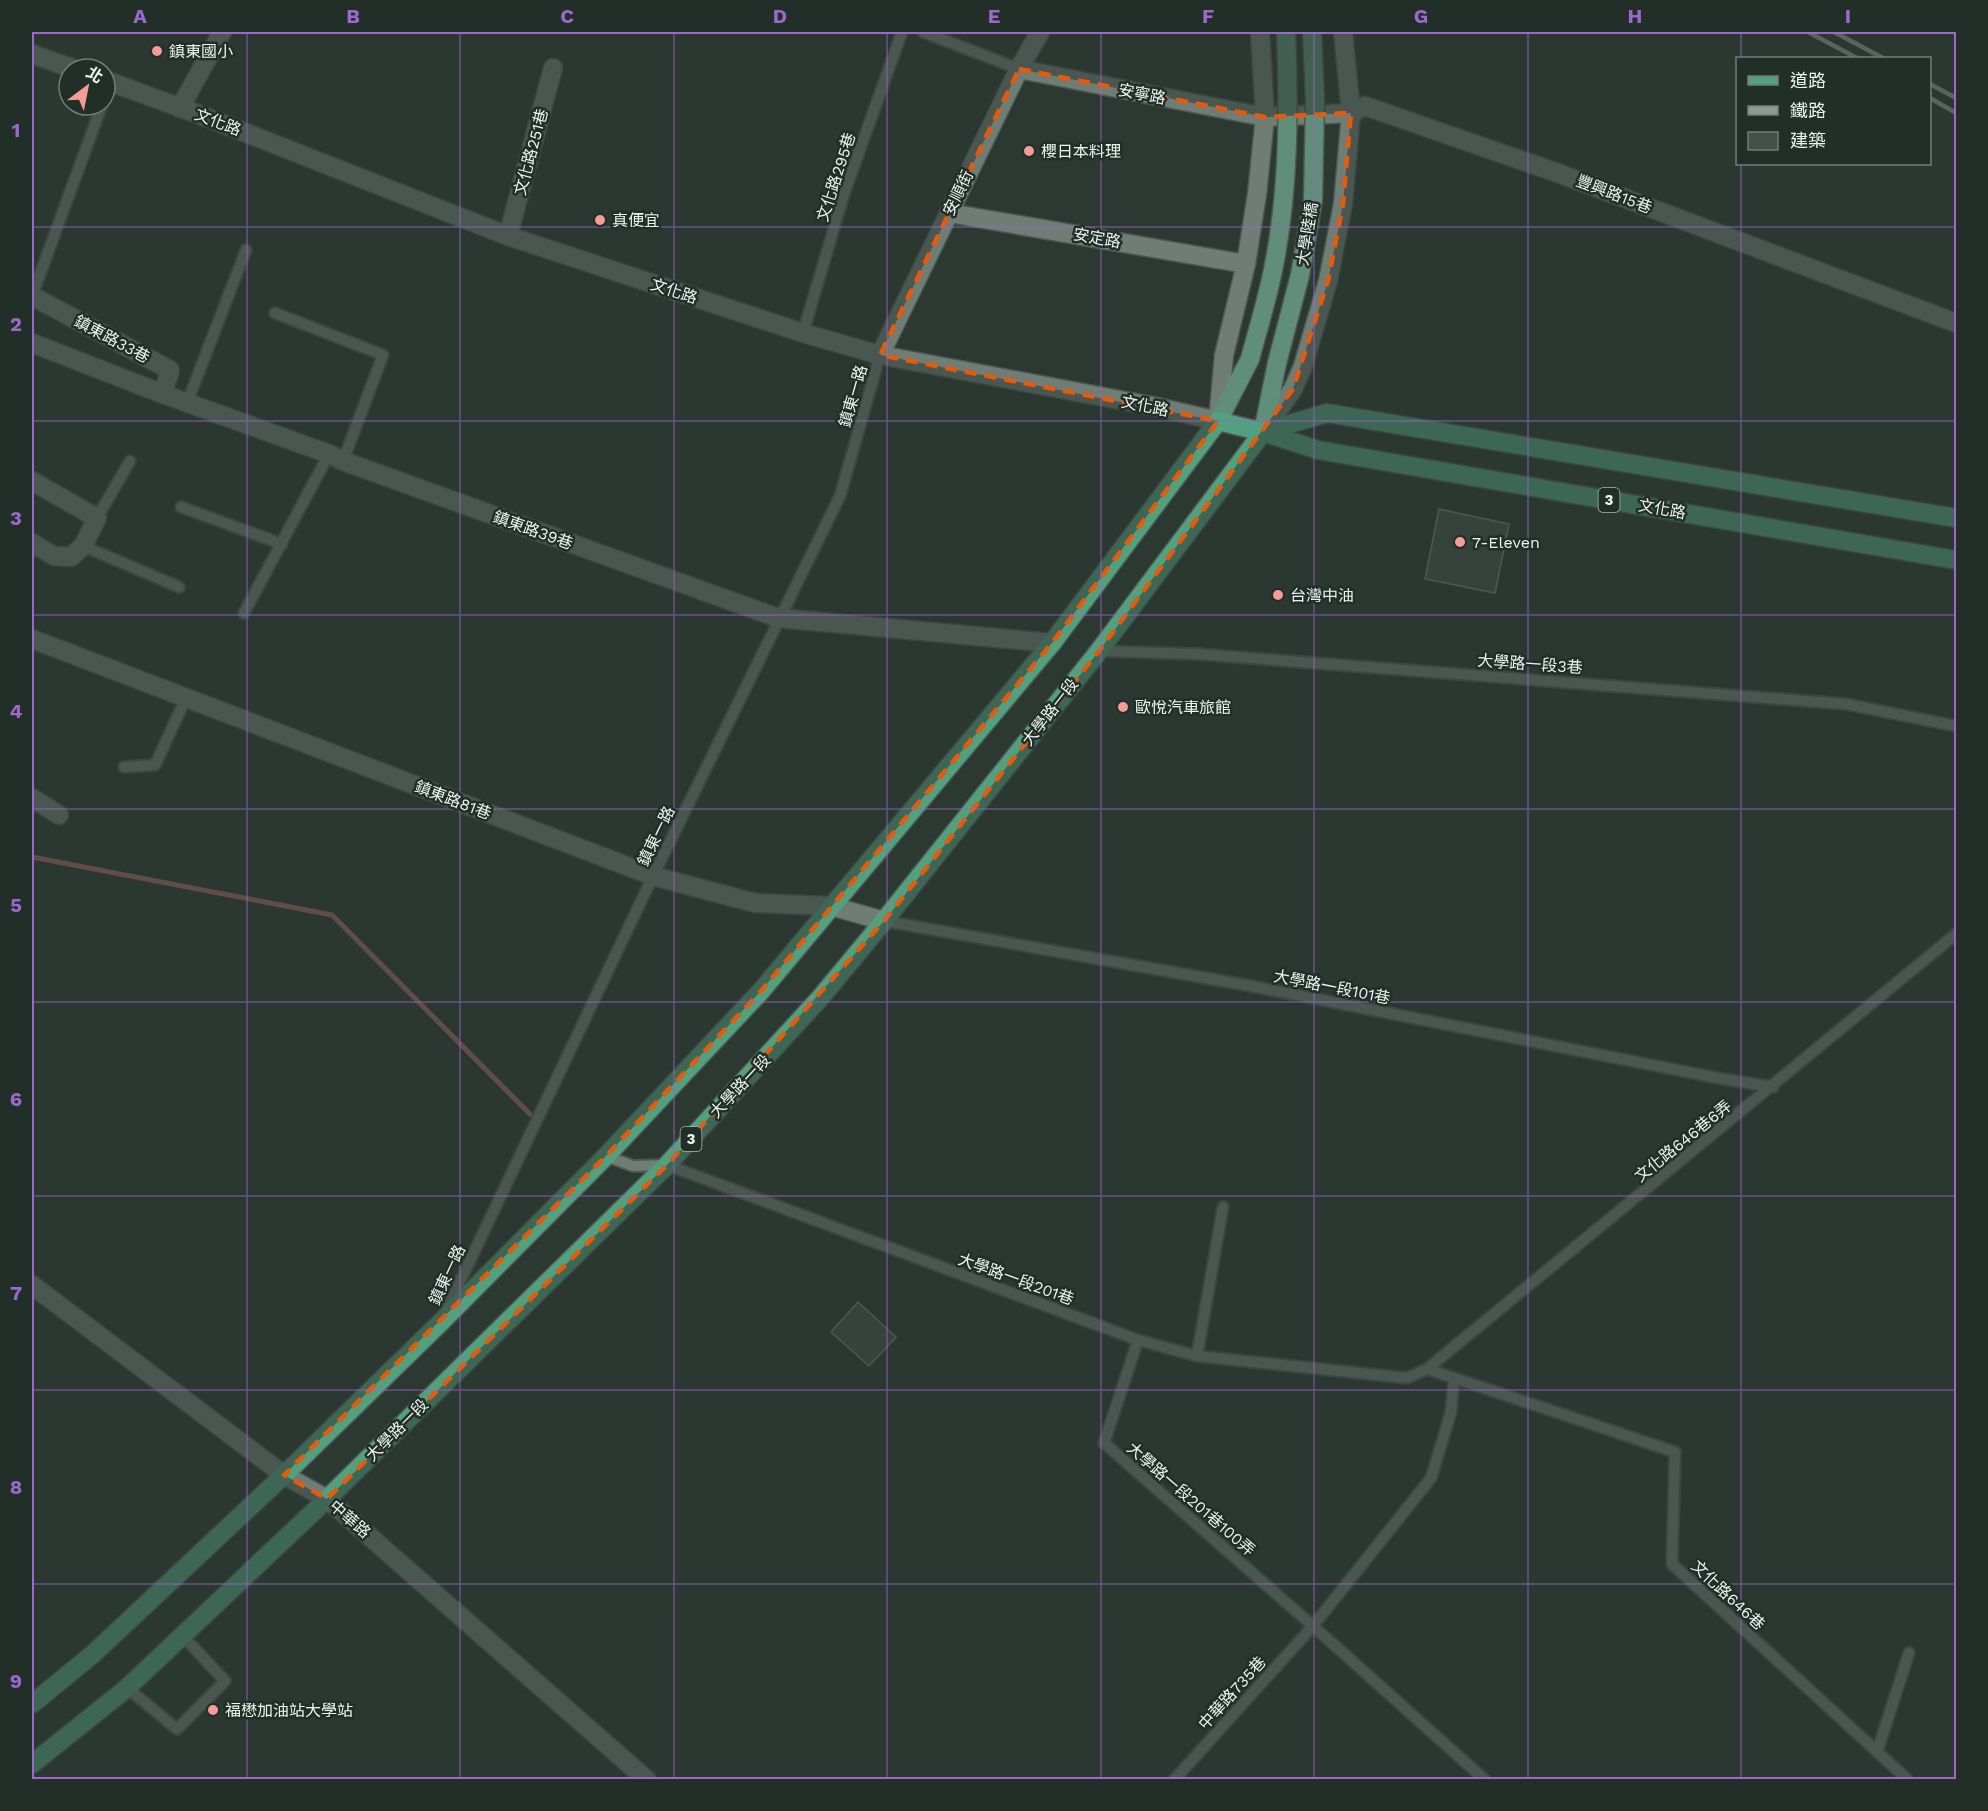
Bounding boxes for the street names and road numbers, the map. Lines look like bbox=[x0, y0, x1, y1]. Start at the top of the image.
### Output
street label: 安寧路 bbox=[1117, 80, 1167, 108]
street label: 文化路 bbox=[192, 105, 244, 139]
street label: 文化路251巷 bbox=[510, 107, 552, 197]
street label: 文化路295巷 bbox=[813, 130, 859, 224]
street label: 安順街 bbox=[939, 167, 977, 219]
street label: 豐興路15巷 bbox=[1573, 171, 1655, 217]
street label: 大學陸橋 bbox=[1293, 201, 1321, 267]
street label: 安定路 bbox=[1072, 224, 1122, 252]
street label: 文化路 bbox=[648, 275, 700, 307]
street label: 鎮東路33巷 bbox=[71, 311, 153, 367]
street label: 鎮東一路 bbox=[835, 363, 871, 429]
street label: 文化路 bbox=[1120, 392, 1170, 420]
road number: 3 bbox=[1598, 488, 1620, 512]
street label: 文化路 bbox=[1637, 495, 1687, 523]
street label: 鎮東路39巷 bbox=[491, 507, 575, 553]
street label: 大學路一段3巷 bbox=[1477, 651, 1583, 677]
street label: 大學路一段 bbox=[1018, 675, 1082, 749]
street label: 鎮東路81巷 bbox=[412, 777, 494, 823]
street label: 鎮東一路 bbox=[633, 803, 679, 869]
street label: 大學路一段101巷 bbox=[1272, 966, 1392, 1008]
street label: 大學路一段 bbox=[706, 1050, 774, 1122]
street label: 文化路646巷6弄 bbox=[1631, 1096, 1735, 1186]
road number: 3 bbox=[680, 1127, 702, 1151]
street label: 鎮東一路 bbox=[425, 1242, 469, 1308]
street label: 大學路一段201巷 bbox=[956, 1249, 1076, 1309]
street label: 大學路一段 bbox=[362, 1395, 432, 1465]
street label: 大學路一段201巷100弄 bbox=[1123, 1438, 1259, 1560]
street label: 中華路 bbox=[326, 1496, 374, 1542]
street label: 文化路646巷 bbox=[1687, 1556, 1769, 1634]
street label: 中華路735巷 bbox=[1194, 1653, 1270, 1733]

